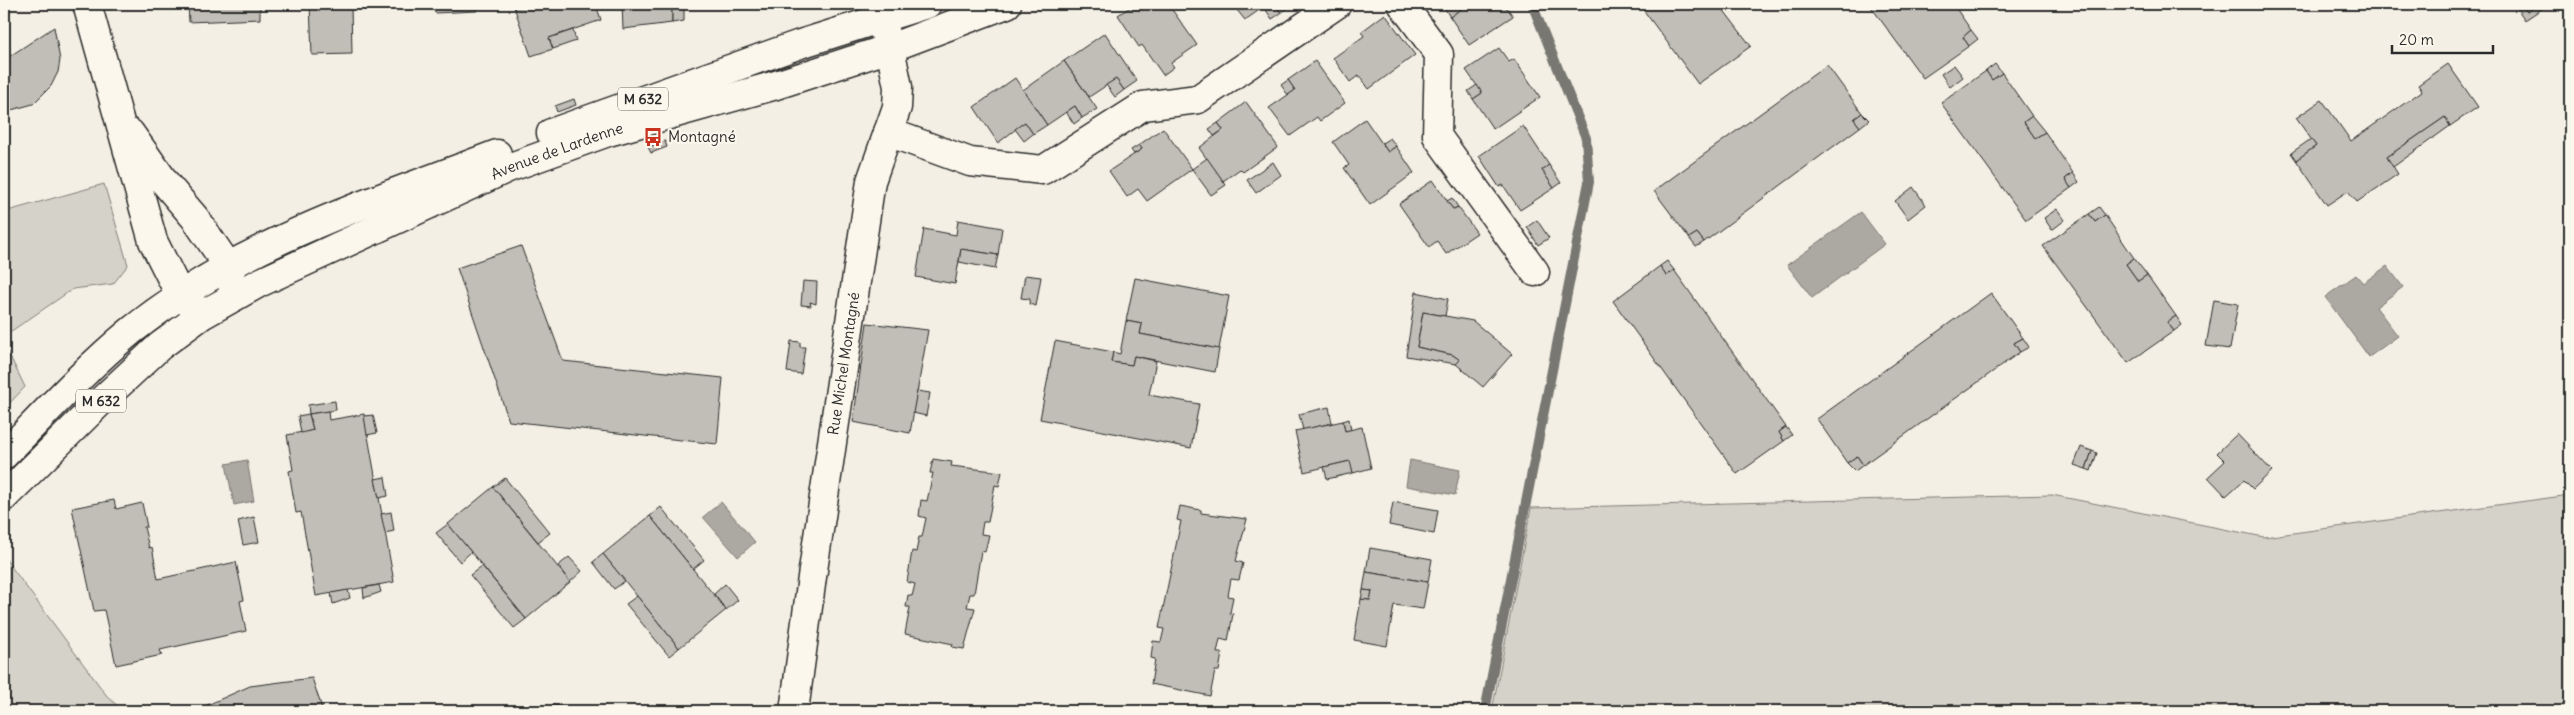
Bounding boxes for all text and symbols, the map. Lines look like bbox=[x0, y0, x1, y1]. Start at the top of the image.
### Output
scale bar bbox=[2392, 22, 2493, 54]
text: 20 m bbox=[2399, 30, 2434, 49]
road number: M 632 bbox=[618, 88, 668, 110]
street label: Avenue de Lardenne bbox=[488, 118, 625, 184]
bus stop icon: Montagné bbox=[642, 126, 664, 148]
place label: Montagné bbox=[668, 127, 736, 146]
street label: Rue Michel Montagné bbox=[823, 291, 863, 436]
road number: M 632 bbox=[76, 390, 126, 412]

